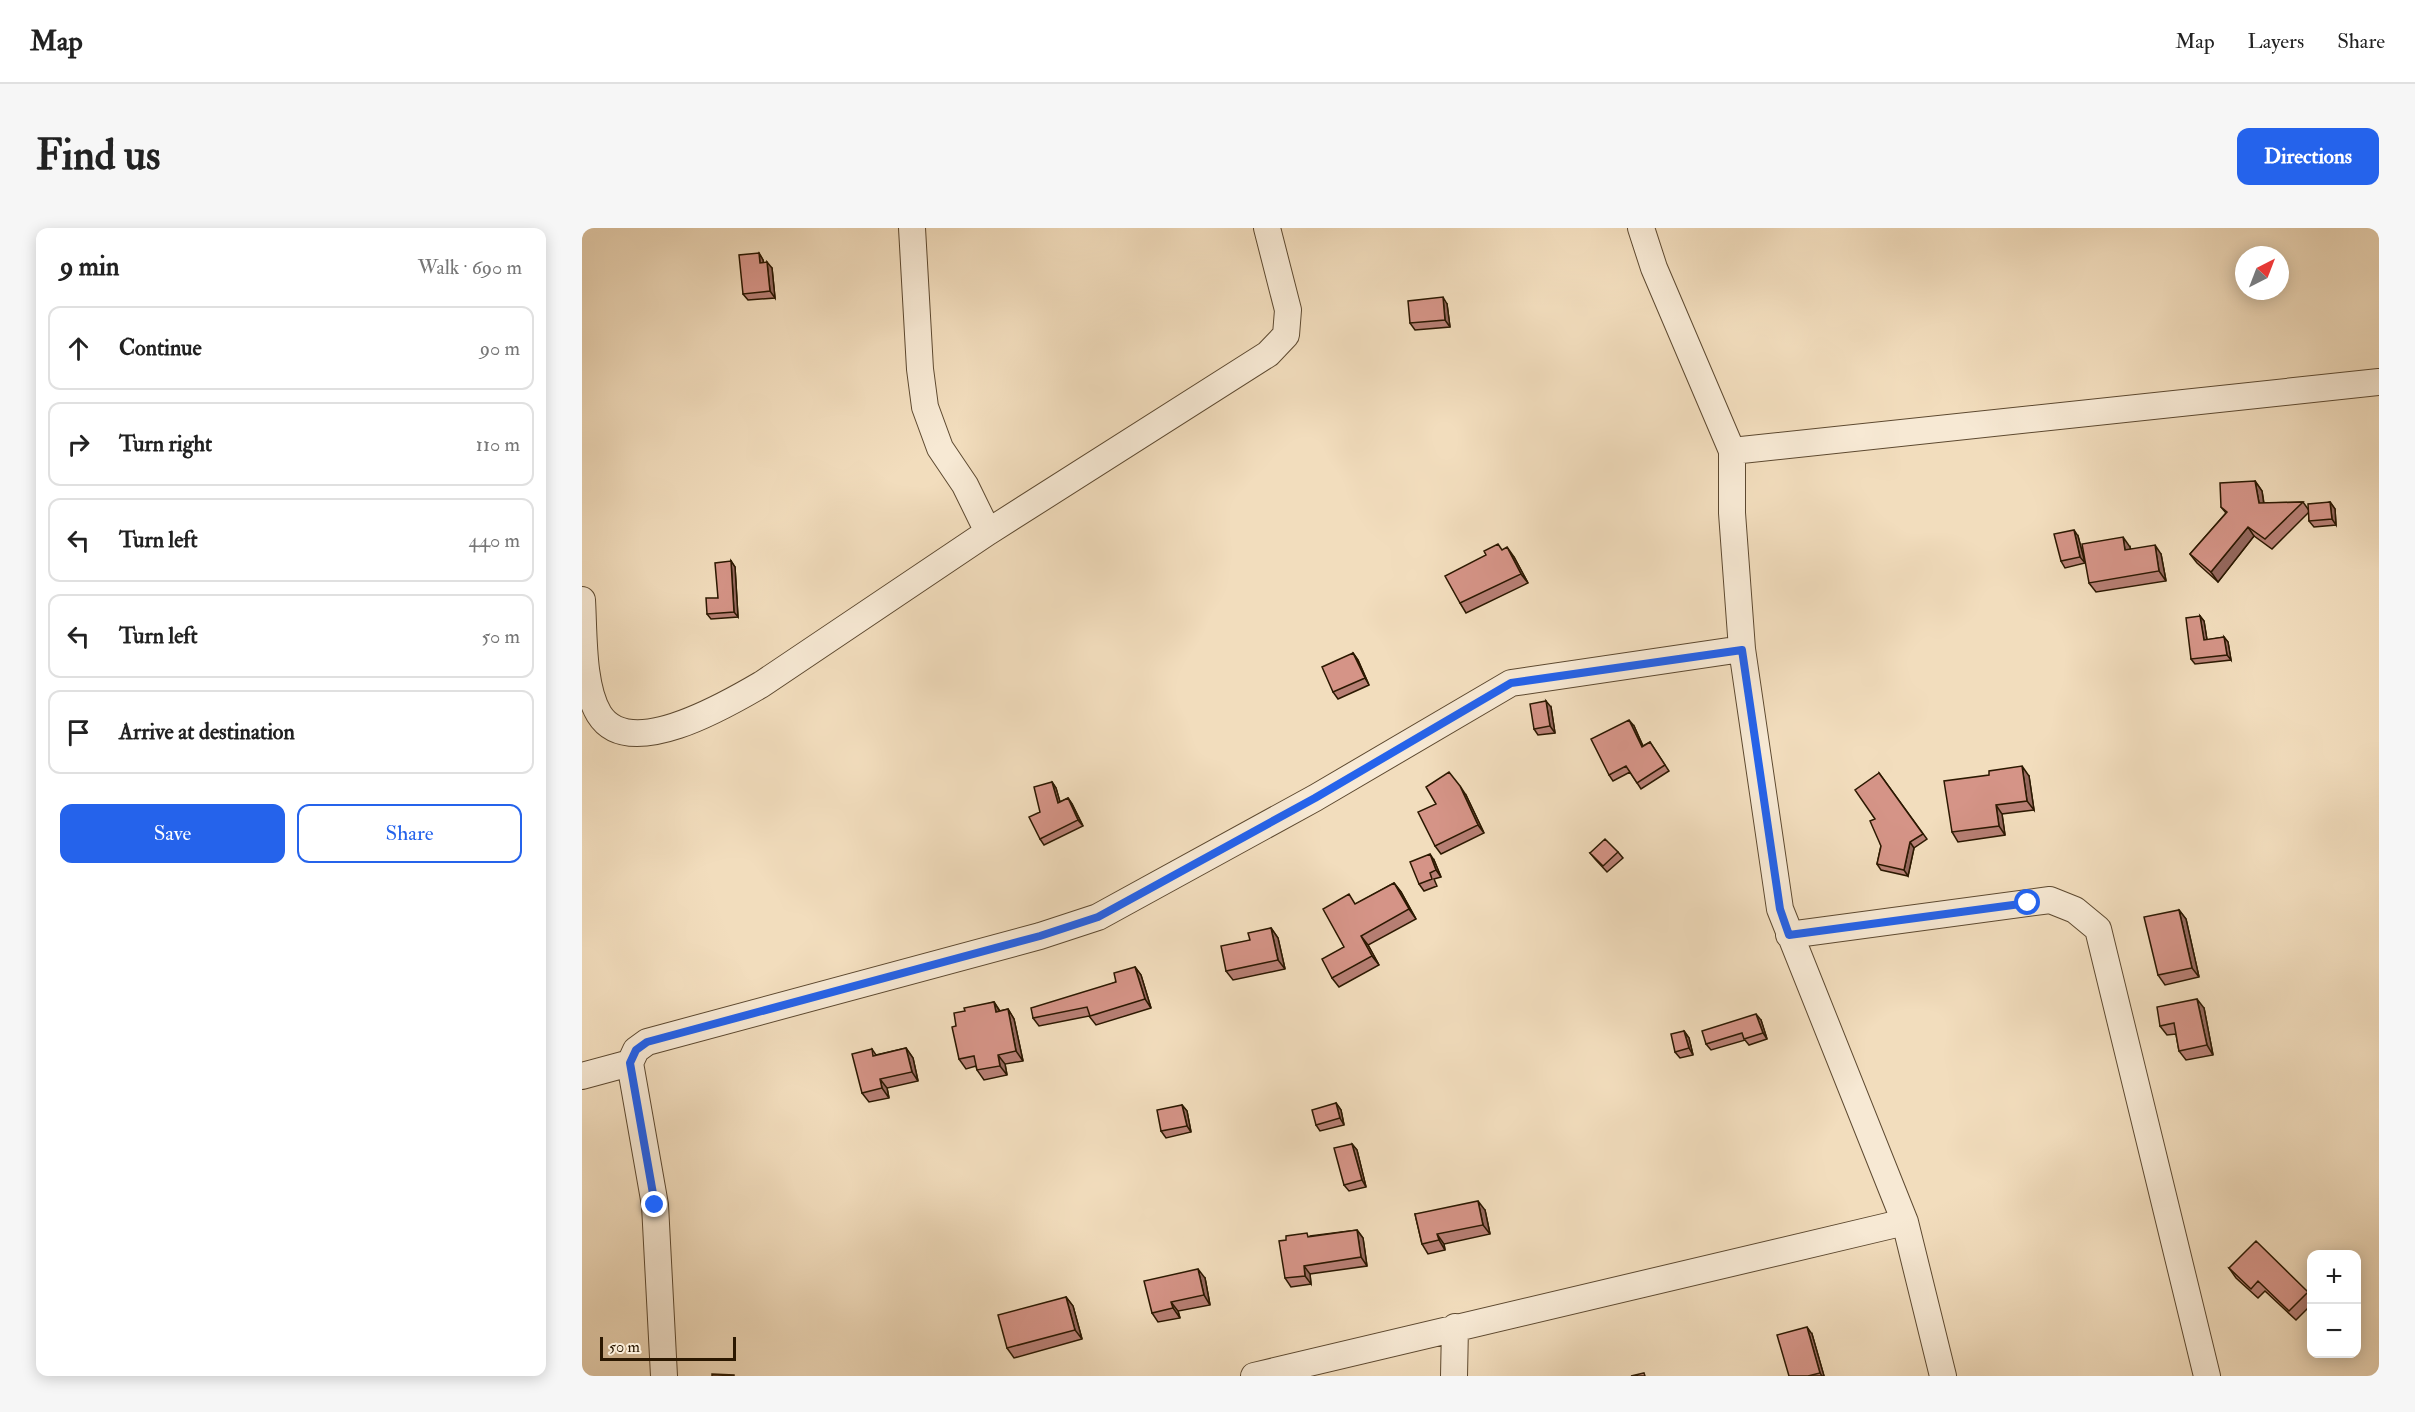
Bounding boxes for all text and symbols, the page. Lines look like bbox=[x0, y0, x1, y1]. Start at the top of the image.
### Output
text: Map bbox=[30, 24, 83, 59]
text: Map bbox=[2175, 28, 2215, 55]
text: Layers bbox=[2248, 28, 2304, 55]
text: Share bbox=[2337, 28, 2385, 55]
button: Directions bbox=[2237, 128, 2379, 185]
text: Find us bbox=[36, 130, 160, 182]
north arrow bbox=[2235, 246, 2289, 300]
text: 9 min bbox=[60, 251, 119, 283]
text: Walk · 690 m bbox=[418, 255, 522, 280]
icon: ahead bbox=[62, 332, 95, 365]
text: Continue bbox=[119, 334, 202, 362]
text: 90 m bbox=[480, 336, 520, 361]
icon: right bbox=[62, 428, 95, 461]
text: Turn right bbox=[119, 430, 212, 458]
text: 110 m bbox=[476, 432, 520, 457]
icon: left bbox=[62, 524, 95, 557]
text: Turn left bbox=[119, 526, 198, 554]
text: 440 m bbox=[468, 528, 520, 553]
icon: left bbox=[62, 620, 95, 653]
text: Turn left bbox=[119, 622, 198, 650]
text: 50 m bbox=[481, 624, 520, 649]
icon: arrive bbox=[62, 716, 95, 749]
text: Arrive at destination bbox=[119, 718, 295, 746]
button: Save bbox=[60, 804, 285, 863]
button: Share bbox=[297, 804, 522, 863]
route start bbox=[2014, 889, 2040, 915]
route end bbox=[641, 1191, 667, 1217]
map controls bbox=[2307, 1250, 2361, 1358]
button: + bbox=[2307, 1250, 2361, 1304]
button: − bbox=[2307, 1304, 2361, 1358]
scale bar bbox=[600, 1334, 736, 1362]
text: 50 m bbox=[609, 1337, 640, 1357]

